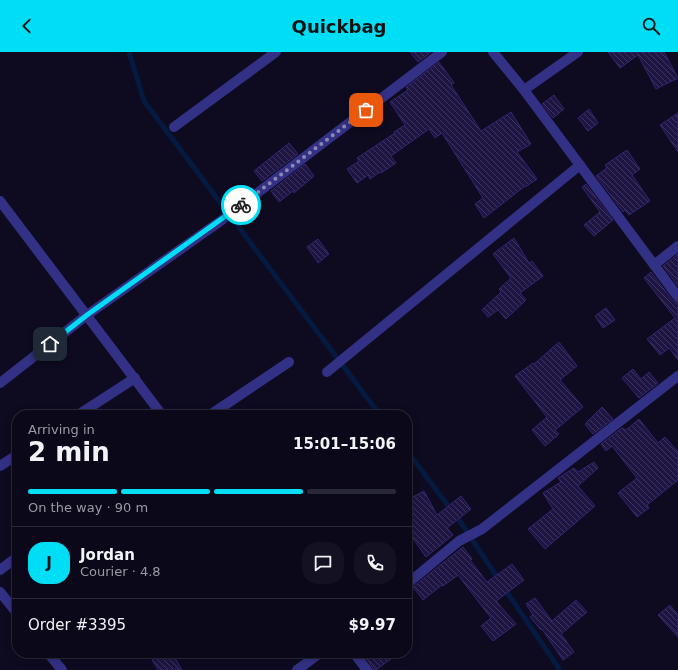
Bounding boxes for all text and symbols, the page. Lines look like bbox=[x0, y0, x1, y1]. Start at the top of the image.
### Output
icon: back bbox=[16, 15, 38, 37]
icon: search bbox=[640, 15, 662, 37]
text: Quickbag bbox=[292, 16, 386, 37]
pin bbox=[349, 93, 383, 127]
icon: bag bbox=[355, 99, 377, 121]
courier bbox=[221, 185, 261, 225]
icon: bike bbox=[230, 194, 252, 216]
pin bbox=[33, 327, 67, 361]
icon: home bbox=[39, 333, 61, 355]
text: Arriving in bbox=[28, 422, 95, 437]
text: 15:01–15:06 bbox=[293, 435, 396, 453]
text: 2 min bbox=[28, 437, 110, 467]
text: On the way · 90 m bbox=[28, 500, 148, 515]
button: chat bbox=[302, 542, 344, 584]
button: phone bbox=[354, 542, 396, 584]
text: Jordan bbox=[80, 546, 135, 564]
text: J bbox=[46, 554, 52, 572]
text: Courier · 4.8 bbox=[80, 564, 161, 579]
text: Order #3395 bbox=[28, 616, 126, 634]
text: $9.97 bbox=[349, 616, 396, 634]

